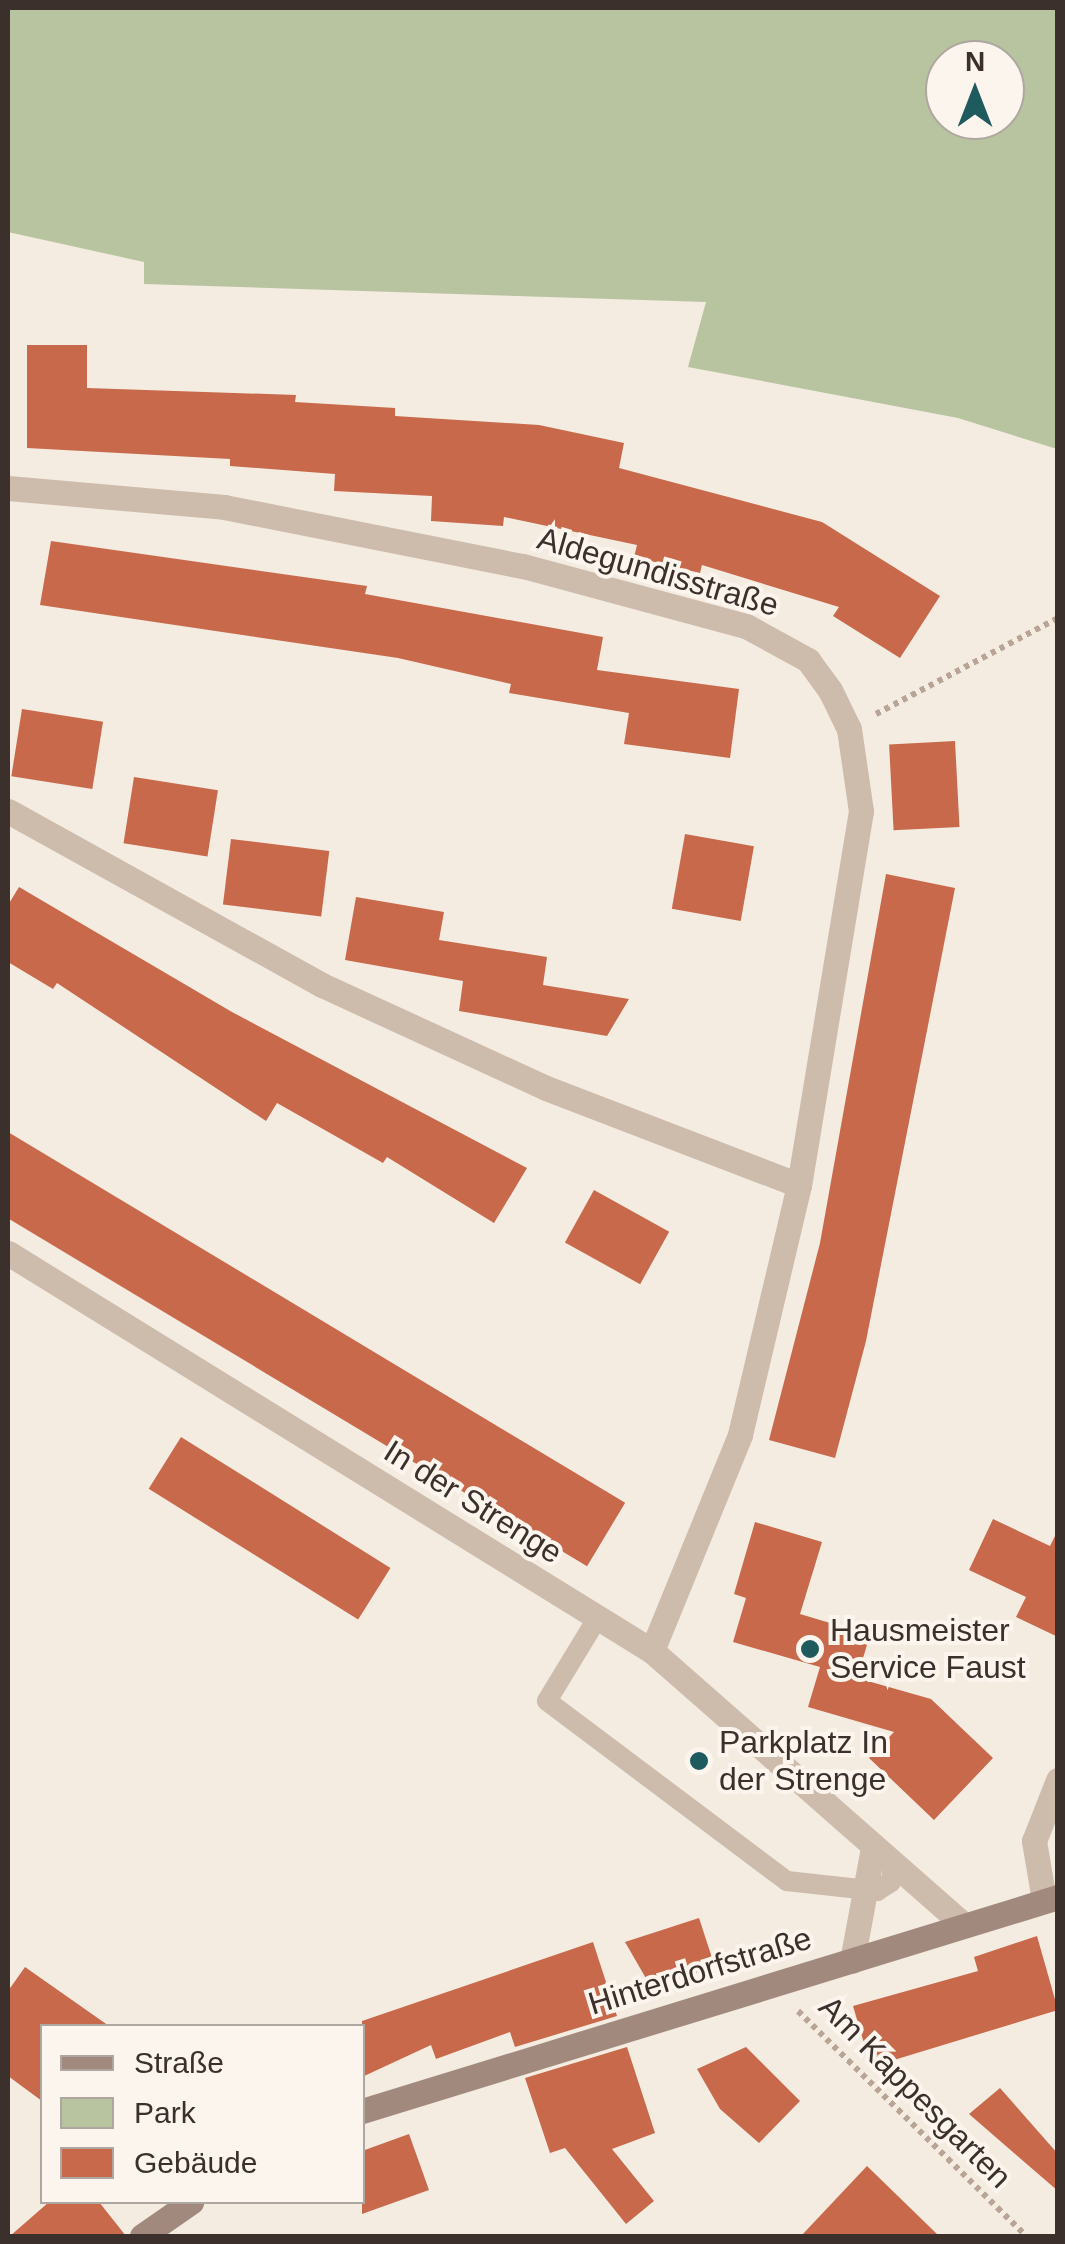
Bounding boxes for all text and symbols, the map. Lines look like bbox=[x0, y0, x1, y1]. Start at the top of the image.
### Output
north arrow bbox=[925, 40, 1025, 140]
text: N bbox=[965, 46, 985, 77]
street label: Aldegundisstraße bbox=[533, 519, 783, 625]
street label: In der Strenge bbox=[377, 1432, 569, 1572]
place label: Hausmeister Service Faust bbox=[830, 1612, 1026, 1687]
marker: Hausmeister Service Faust bbox=[799, 1638, 821, 1660]
place label: Parkplatz In der Strenge bbox=[719, 1724, 888, 1799]
marker: Parkplatz In der Strenge bbox=[688, 1750, 710, 1772]
street label: Hinterdorfstraße bbox=[584, 1919, 816, 2023]
street label: Am Kappesgarten bbox=[811, 1988, 1019, 2196]
legend bbox=[40, 2024, 365, 2204]
text: Straße bbox=[134, 2046, 224, 2079]
text: Park bbox=[134, 2096, 196, 2129]
text: Gebäude bbox=[134, 2146, 257, 2179]

